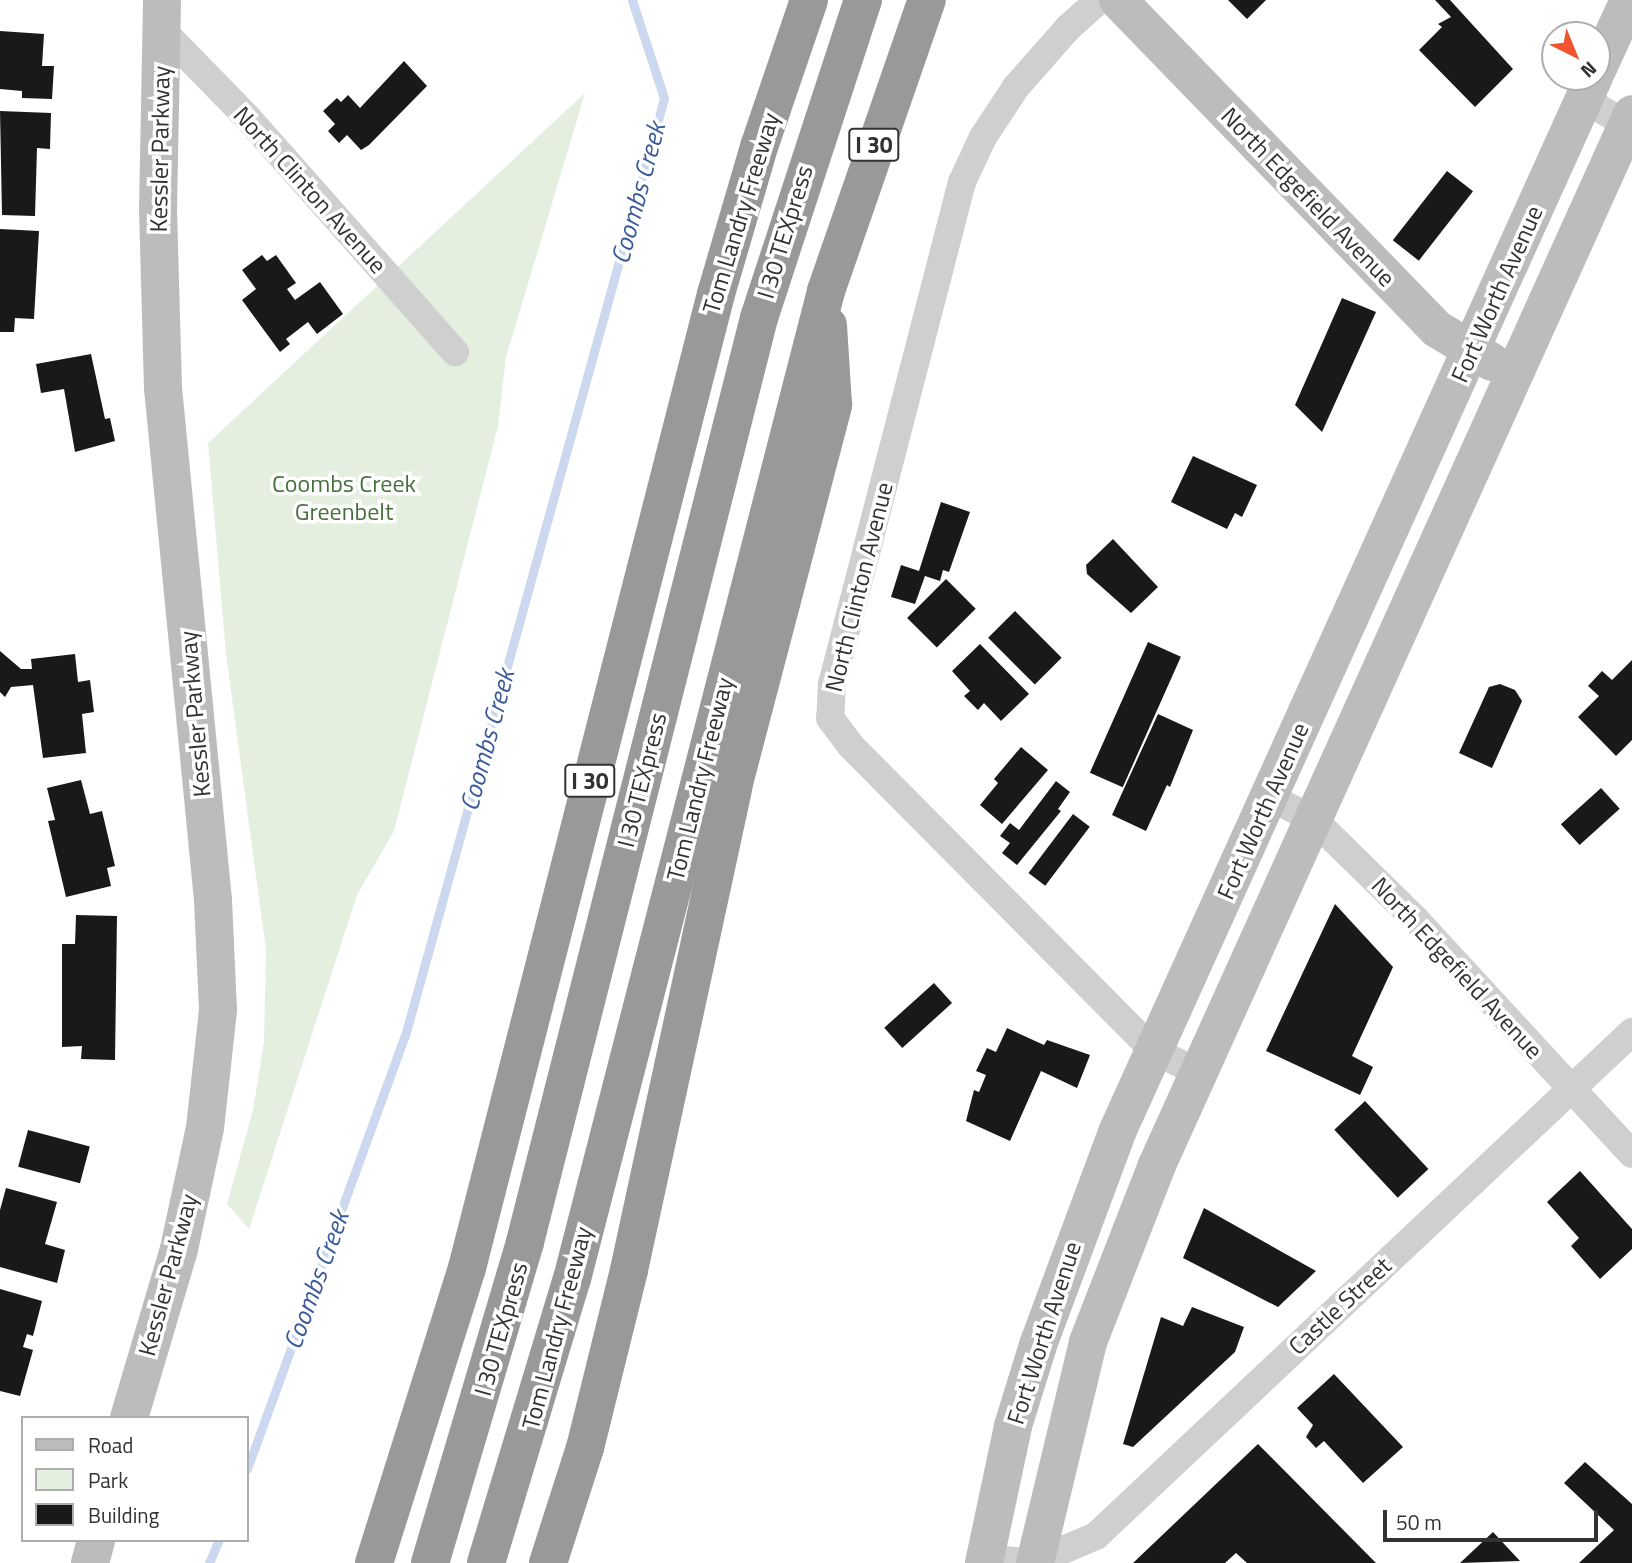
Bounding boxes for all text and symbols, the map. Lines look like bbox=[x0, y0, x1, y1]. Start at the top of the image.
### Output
north arrow bbox=[1541, 21, 1611, 91]
text: N bbox=[1575, 55, 1604, 85]
street label: Kessler Parkway bbox=[144, 65, 176, 233]
street label: North Clinton Avenue bbox=[227, 101, 393, 279]
street label: North Edgefield Avenue bbox=[1215, 101, 1401, 293]
street label: Tom Landry Freeway bbox=[697, 109, 785, 317]
water label: Coombs Creek bbox=[604, 119, 672, 267]
road number: I 30 bbox=[848, 126, 900, 164]
street label: I 30 TEXpress bbox=[751, 162, 819, 302]
street label: Fort Worth Avenue bbox=[1445, 201, 1549, 387]
park label: Coombs Creek Greenbelt bbox=[272, 470, 416, 526]
street label: North Clinton Avenue bbox=[819, 479, 899, 695]
street label: Kessler Parkway bbox=[173, 630, 217, 798]
water label: Coombs Creek bbox=[453, 666, 521, 814]
street label: Tom Landry Freeway bbox=[661, 674, 739, 884]
street label: I 30 TEXpress bbox=[611, 710, 673, 850]
street label: Fort Worth Avenue bbox=[1211, 718, 1315, 904]
road number: I 30 bbox=[564, 762, 616, 800]
street label: North Edgefield Avenue bbox=[1365, 871, 1549, 1065]
street label: Kessler Parkway bbox=[133, 1191, 203, 1359]
water label: Coombs Creek bbox=[277, 1206, 355, 1354]
street label: Tom Landry Freeway bbox=[516, 1223, 598, 1433]
street label: Fort Worth Avenue bbox=[1001, 1238, 1087, 1428]
street label: Castle Street bbox=[1283, 1251, 1397, 1361]
street label: I 30 TEXpress bbox=[468, 1259, 534, 1399]
legend bbox=[21, 1416, 248, 1542]
text: Road bbox=[88, 1429, 133, 1461]
text: Park bbox=[88, 1464, 128, 1496]
scale bar bbox=[1387, 1496, 1602, 1540]
text: Building bbox=[88, 1499, 159, 1531]
text: 50 m bbox=[1396, 1506, 1442, 1538]

